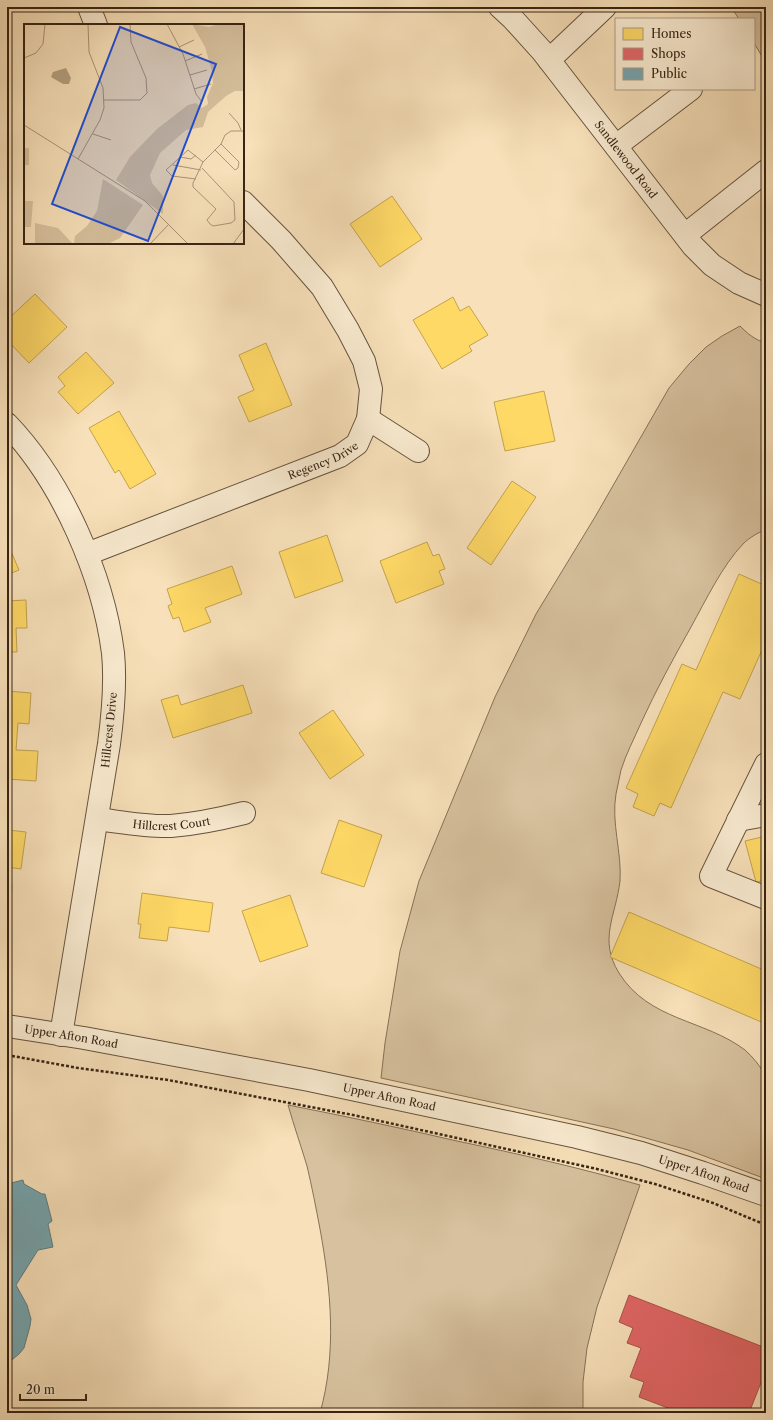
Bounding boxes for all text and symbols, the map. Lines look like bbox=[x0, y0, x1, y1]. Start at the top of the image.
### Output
legend bbox=[615, 18, 755, 90]
inset map bbox=[24, 24, 244, 244]
text: Homes bbox=[651, 26, 691, 41]
text: Shops bbox=[651, 46, 686, 61]
text: Public bbox=[651, 66, 687, 81]
street label: Sandlewood Road bbox=[592, 118, 661, 201]
street label: Regency Drive bbox=[286, 438, 361, 483]
street label: Hillcrest Drive bbox=[98, 692, 120, 768]
street label: Hillcrest Court bbox=[132, 814, 212, 833]
street label: Upper Afton Road bbox=[23, 1022, 119, 1051]
street label: Upper Afton Road bbox=[342, 1080, 437, 1114]
street label: Upper Afton Road bbox=[657, 1152, 751, 1196]
scale bar bbox=[20, 1376, 86, 1402]
text: 20 m bbox=[26, 1382, 55, 1397]

